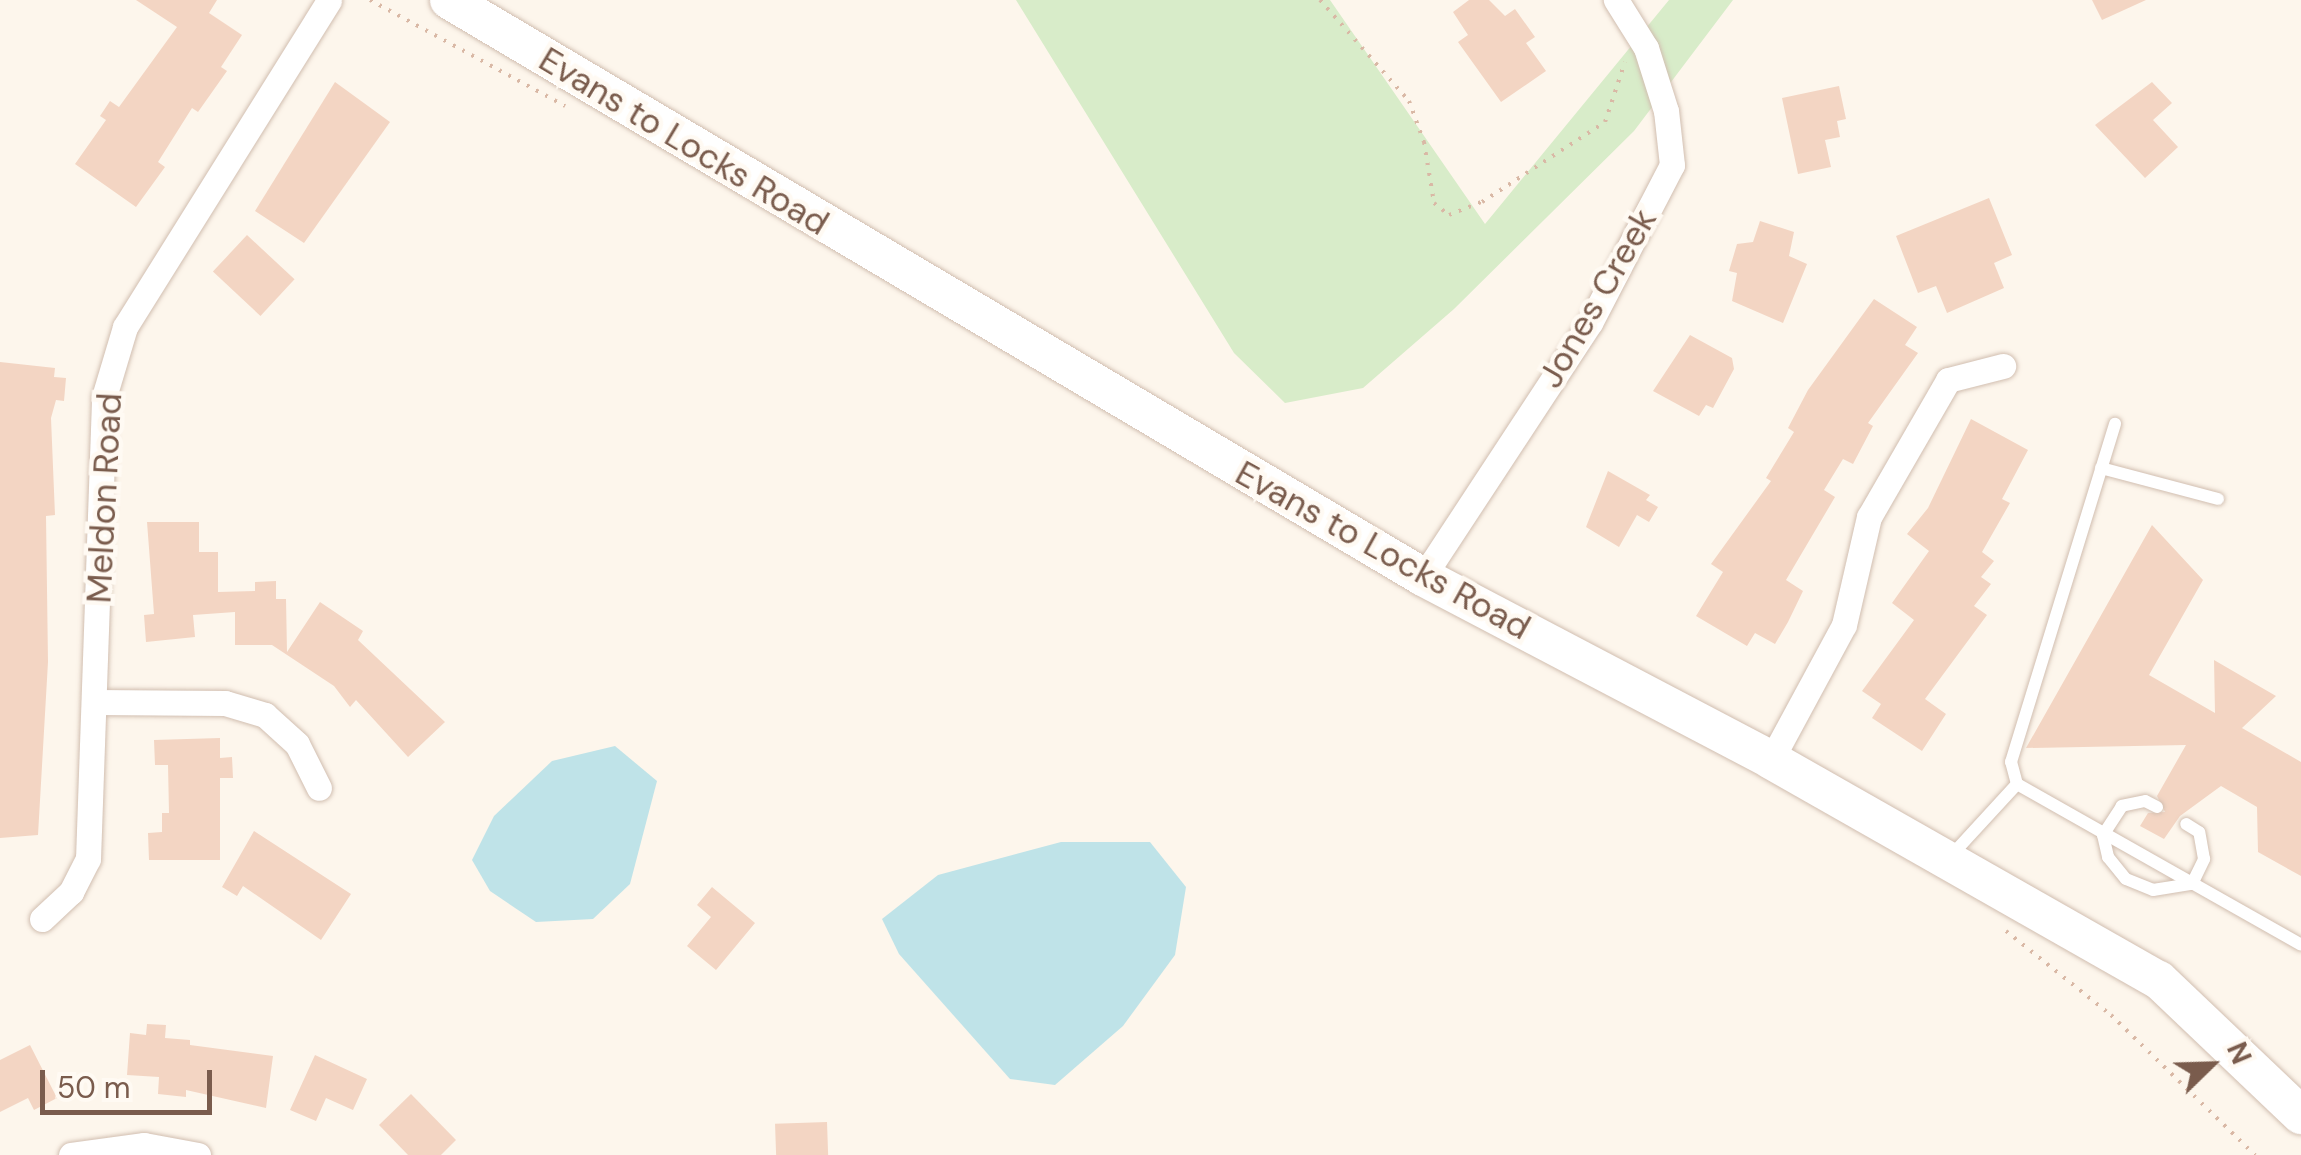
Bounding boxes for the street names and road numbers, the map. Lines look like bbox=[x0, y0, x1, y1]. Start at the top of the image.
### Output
street label: Evans to Locks Road bbox=[532, 38, 836, 244]
street label: Jones Creek bbox=[1529, 201, 1665, 395]
street label: Meldon Road bbox=[78, 392, 130, 604]
street label: Evans to Locks Road bbox=[1228, 452, 1538, 648]

